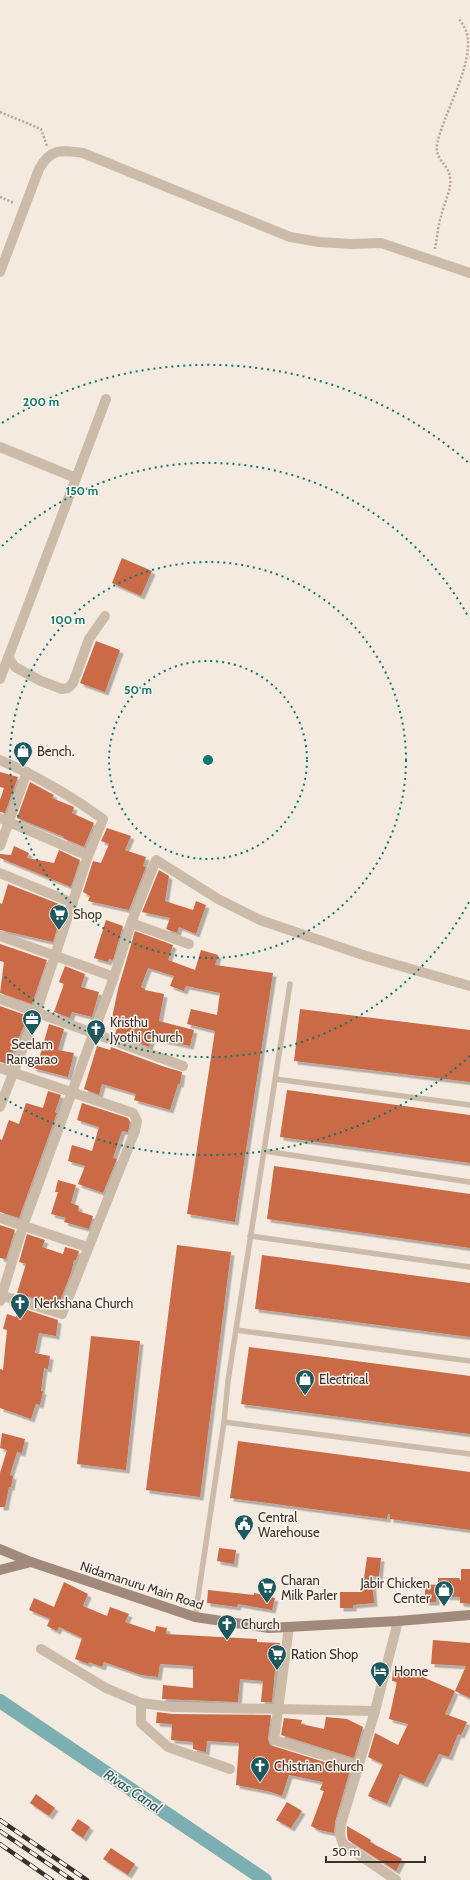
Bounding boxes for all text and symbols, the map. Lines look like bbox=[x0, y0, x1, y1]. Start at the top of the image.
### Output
text: 200 m bbox=[23, 394, 59, 409]
text: 150 m bbox=[66, 483, 98, 498]
text: 100 m bbox=[51, 612, 85, 627]
text: 50 m bbox=[124, 682, 152, 697]
shop icon: Bench. bbox=[12, 740, 34, 768]
place label: Bench. bbox=[37, 743, 75, 759]
centre of rings bbox=[201, 753, 215, 767]
supermarket icon: Shop bbox=[48, 903, 70, 931]
place label: Shop bbox=[73, 906, 102, 922]
office icon: Seelam Rangarao bbox=[21, 1008, 43, 1036]
place label: Kristhu Jyothi Church bbox=[109, 1014, 183, 1045]
church icon: Kristhu Jyothi Church bbox=[85, 1018, 107, 1046]
place label: Seelam Rangarao bbox=[6, 1036, 58, 1067]
church icon: Nerkshana Church bbox=[9, 1292, 31, 1320]
place label: Nerkshana Church bbox=[34, 1295, 133, 1311]
shop icon: Electrical bbox=[294, 1368, 316, 1396]
place label: Electrical bbox=[319, 1371, 368, 1387]
place label: Central Warehouse bbox=[258, 1509, 320, 1540]
public building icon: Central Warehouse bbox=[233, 1513, 255, 1541]
street label: Nidamanuru Main Road bbox=[78, 1558, 206, 1612]
place label: Charan Milk Parler bbox=[281, 1572, 338, 1603]
place label: Jabir Chicken Center bbox=[359, 1575, 431, 1606]
supermarket icon: Charan Milk Parler bbox=[256, 1576, 278, 1604]
shop icon: Jabir Chicken Center bbox=[433, 1579, 455, 1607]
church icon: Church bbox=[216, 1613, 238, 1641]
place label: Church bbox=[241, 1616, 280, 1632]
supermarket icon: Ration Shop bbox=[266, 1643, 288, 1671]
place label: Ration Shop bbox=[291, 1646, 358, 1662]
hotel icon: Home bbox=[369, 1660, 391, 1688]
place label: Home bbox=[394, 1663, 429, 1679]
church icon: Chistrian Church bbox=[249, 1755, 271, 1783]
place label: Chistrian Church bbox=[274, 1758, 364, 1774]
water label: Rivas Canal bbox=[101, 1765, 166, 1817]
scale bar bbox=[326, 1838, 425, 1864]
text: 50 m bbox=[332, 1844, 360, 1859]

